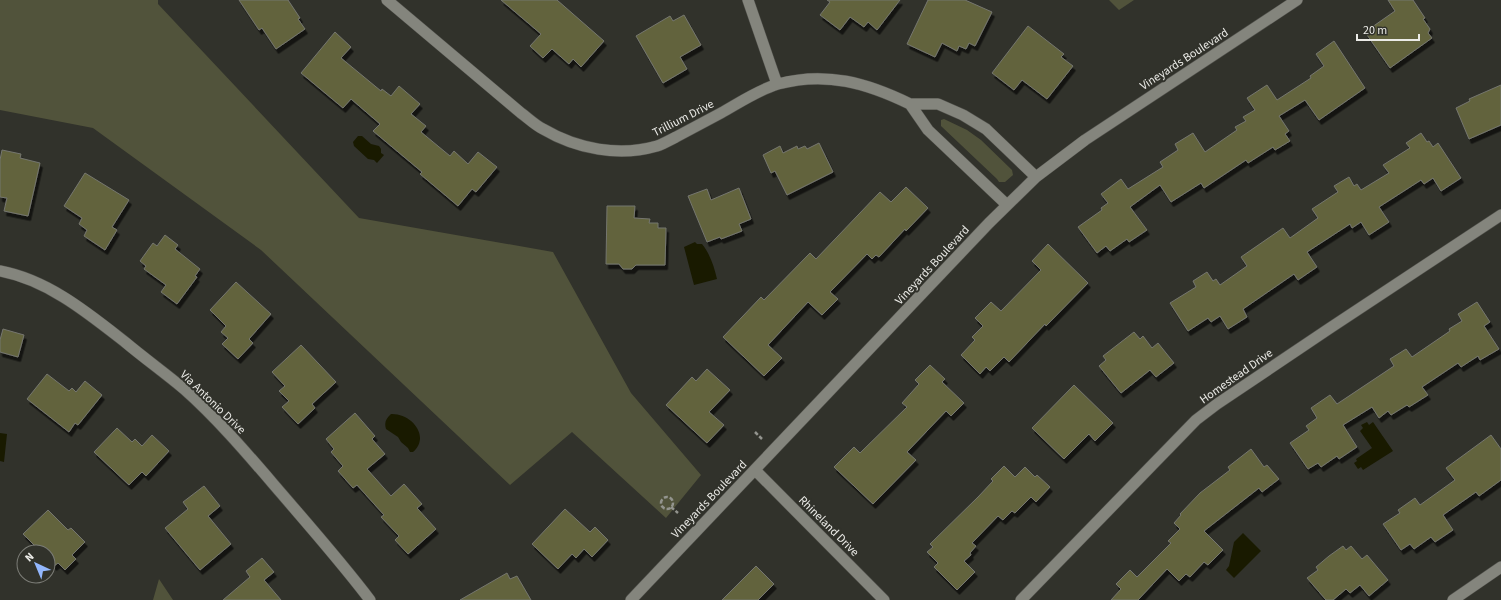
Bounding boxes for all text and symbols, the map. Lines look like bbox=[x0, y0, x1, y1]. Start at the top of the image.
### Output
scale bar bbox=[1357, 16, 1419, 42]
text: 20 m bbox=[1363, 22, 1387, 39]
street label: Vineyards Boulevard bbox=[1137, 24, 1232, 94]
street label: Trillium Drive bbox=[650, 96, 717, 141]
street label: Vineyards Boulevard bbox=[891, 222, 974, 309]
street label: Homestead Drive bbox=[1196, 345, 1276, 408]
street label: Via Antonio Drive bbox=[176, 367, 249, 438]
street label: Vineyards Boulevard bbox=[668, 457, 751, 542]
street label: Rhineland Drive bbox=[795, 492, 863, 561]
north arrow bbox=[16, 544, 56, 584]
text: N bbox=[22, 549, 37, 565]

